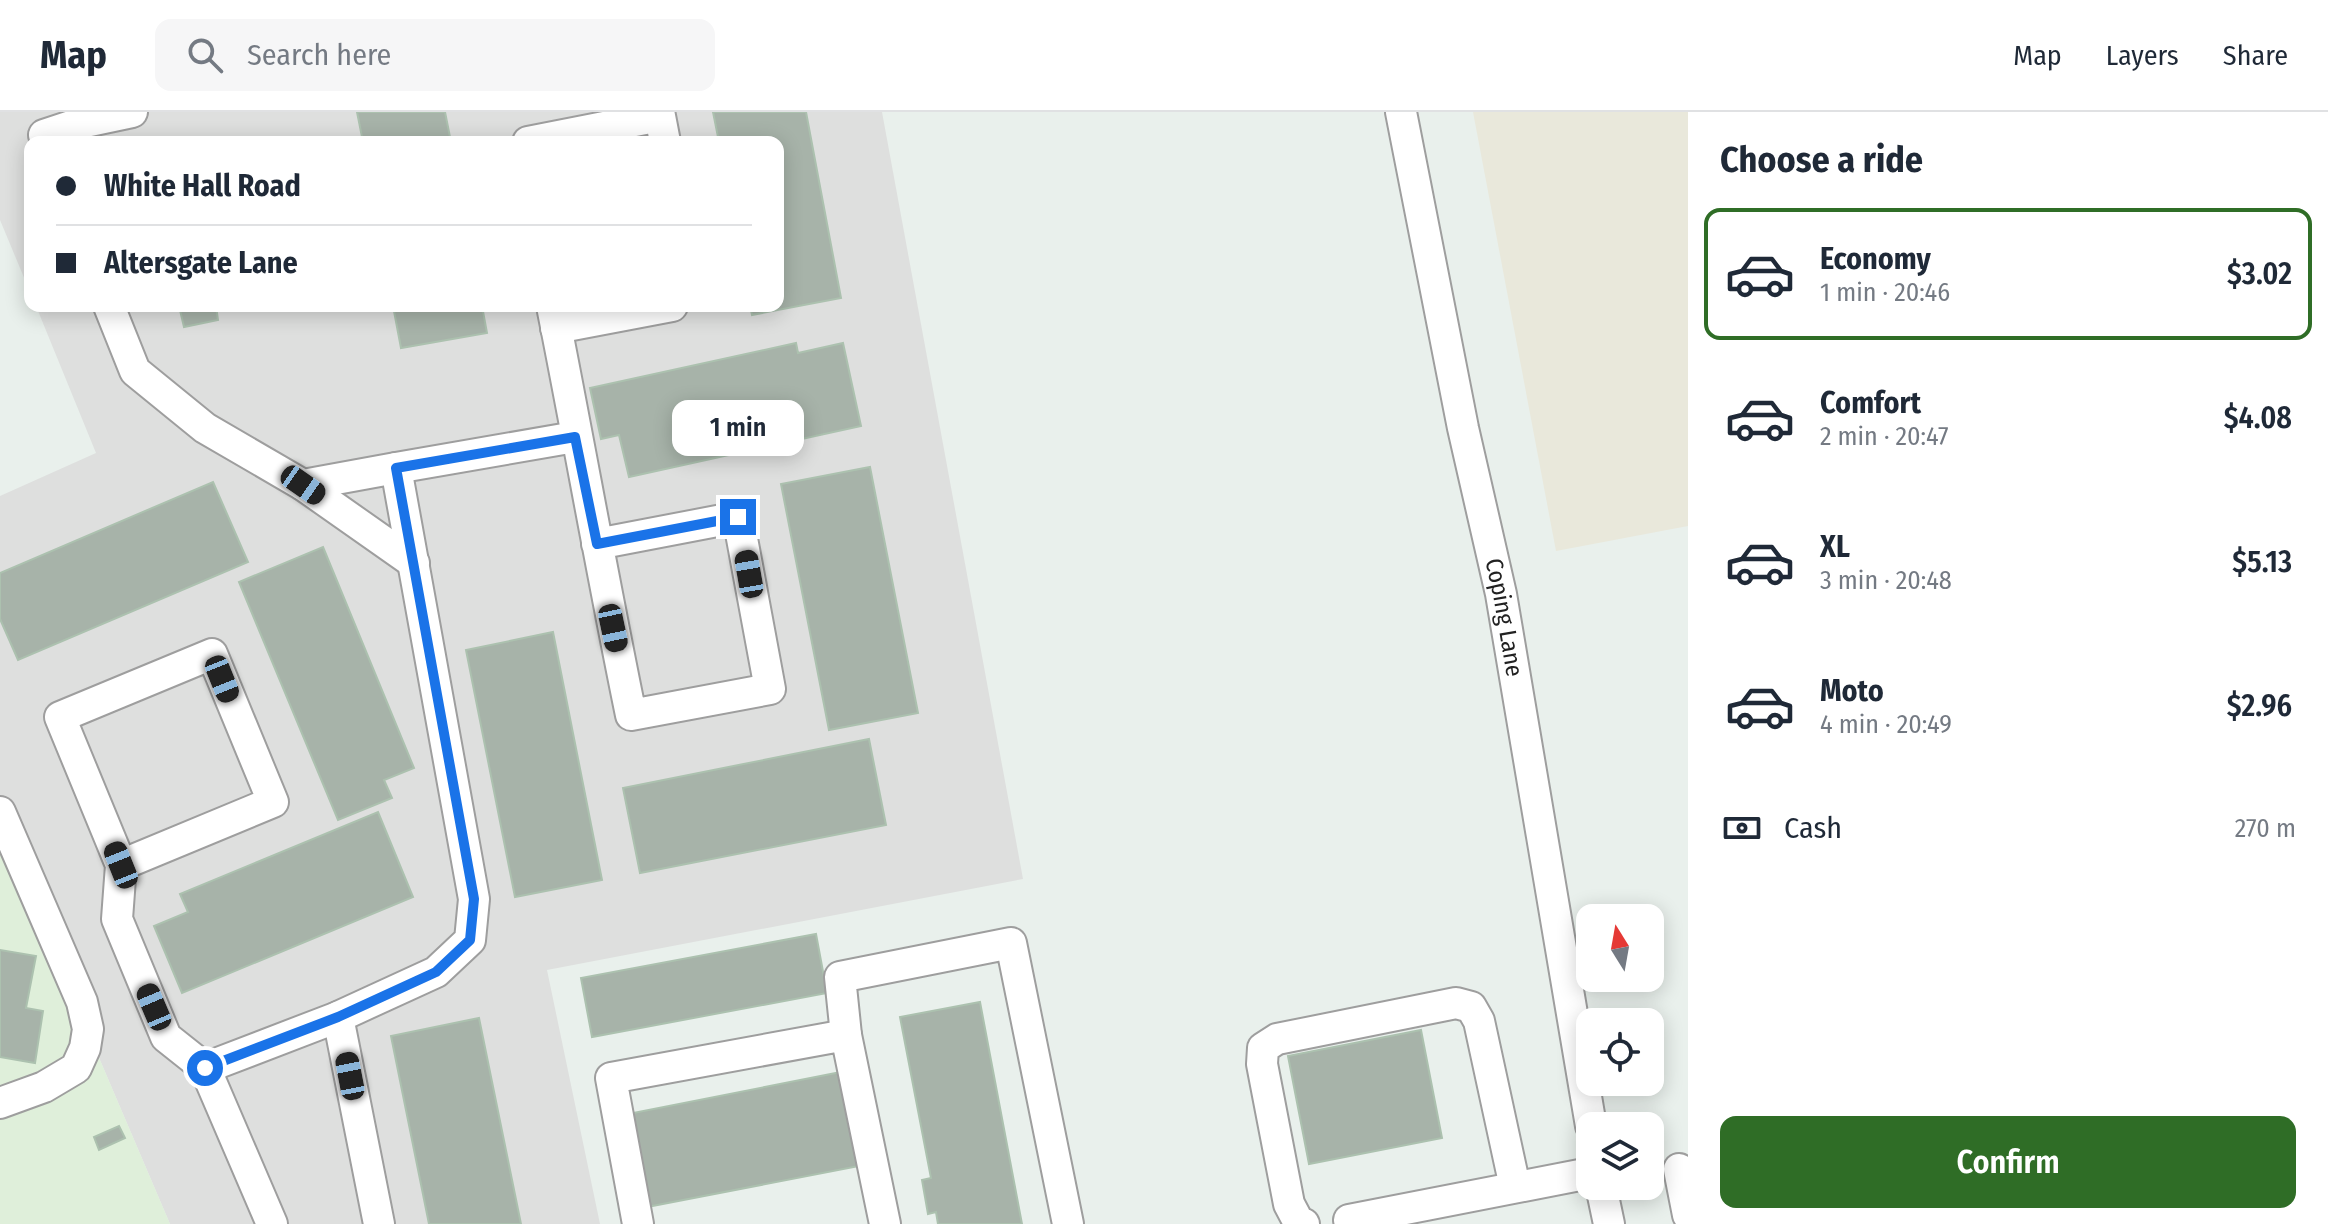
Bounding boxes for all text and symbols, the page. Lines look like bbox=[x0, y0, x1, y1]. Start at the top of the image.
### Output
search box bbox=[155, 19, 715, 91]
text: Map bbox=[40, 32, 107, 78]
icon: search bbox=[183, 33, 227, 77]
text: Search here bbox=[247, 37, 391, 73]
text: Map bbox=[2013, 39, 2062, 72]
text: Layers bbox=[2106, 39, 2179, 72]
text: Share bbox=[2223, 39, 2288, 72]
text: Choose a ride bbox=[1720, 138, 1923, 182]
text: White Hall Road bbox=[104, 168, 301, 204]
icon: car bbox=[1724, 238, 1796, 310]
text: Economy bbox=[1820, 241, 1931, 277]
text: Altersgate Lane bbox=[104, 245, 298, 281]
text: $3.02 bbox=[2227, 256, 2292, 292]
text: 1 min · 20:46 bbox=[1820, 277, 1950, 308]
icon: car bbox=[1724, 382, 1796, 454]
text: Comfort bbox=[1820, 385, 1921, 421]
text: $4.08 bbox=[2224, 400, 2292, 436]
callout: 1 min bbox=[672, 401, 804, 457]
text: 1 min bbox=[710, 412, 766, 443]
text: 2 min · 20:47 bbox=[1820, 421, 1949, 452]
car bbox=[276, 461, 330, 509]
route end bbox=[720, 499, 756, 535]
icon: car bbox=[1724, 526, 1796, 598]
text: XL bbox=[1820, 529, 1850, 565]
text: $5.13 bbox=[2232, 544, 2292, 580]
car bbox=[733, 548, 765, 600]
street label: Coping Lane bbox=[1479, 556, 1529, 679]
text: 3 min · 20:48 bbox=[1820, 565, 1952, 596]
car bbox=[596, 602, 630, 654]
car bbox=[202, 652, 242, 706]
icon: car bbox=[1724, 670, 1796, 742]
text: Moto bbox=[1820, 673, 1884, 709]
text: $2.96 bbox=[2227, 688, 2292, 724]
text: 4 min · 20:49 bbox=[1820, 709, 1952, 740]
icon: cash bbox=[1720, 806, 1764, 850]
text: Cash bbox=[1784, 810, 1842, 846]
text: 270 m bbox=[2235, 813, 2296, 844]
car bbox=[101, 838, 141, 892]
north arrow bbox=[1576, 904, 1664, 992]
map controls bbox=[1576, 904, 1664, 1200]
car bbox=[134, 980, 174, 1034]
button: locate bbox=[1576, 1008, 1664, 1096]
route start bbox=[187, 1050, 223, 1086]
car bbox=[334, 1050, 366, 1102]
button: layers bbox=[1576, 1112, 1664, 1200]
button: Confirm bbox=[1720, 1116, 2296, 1208]

